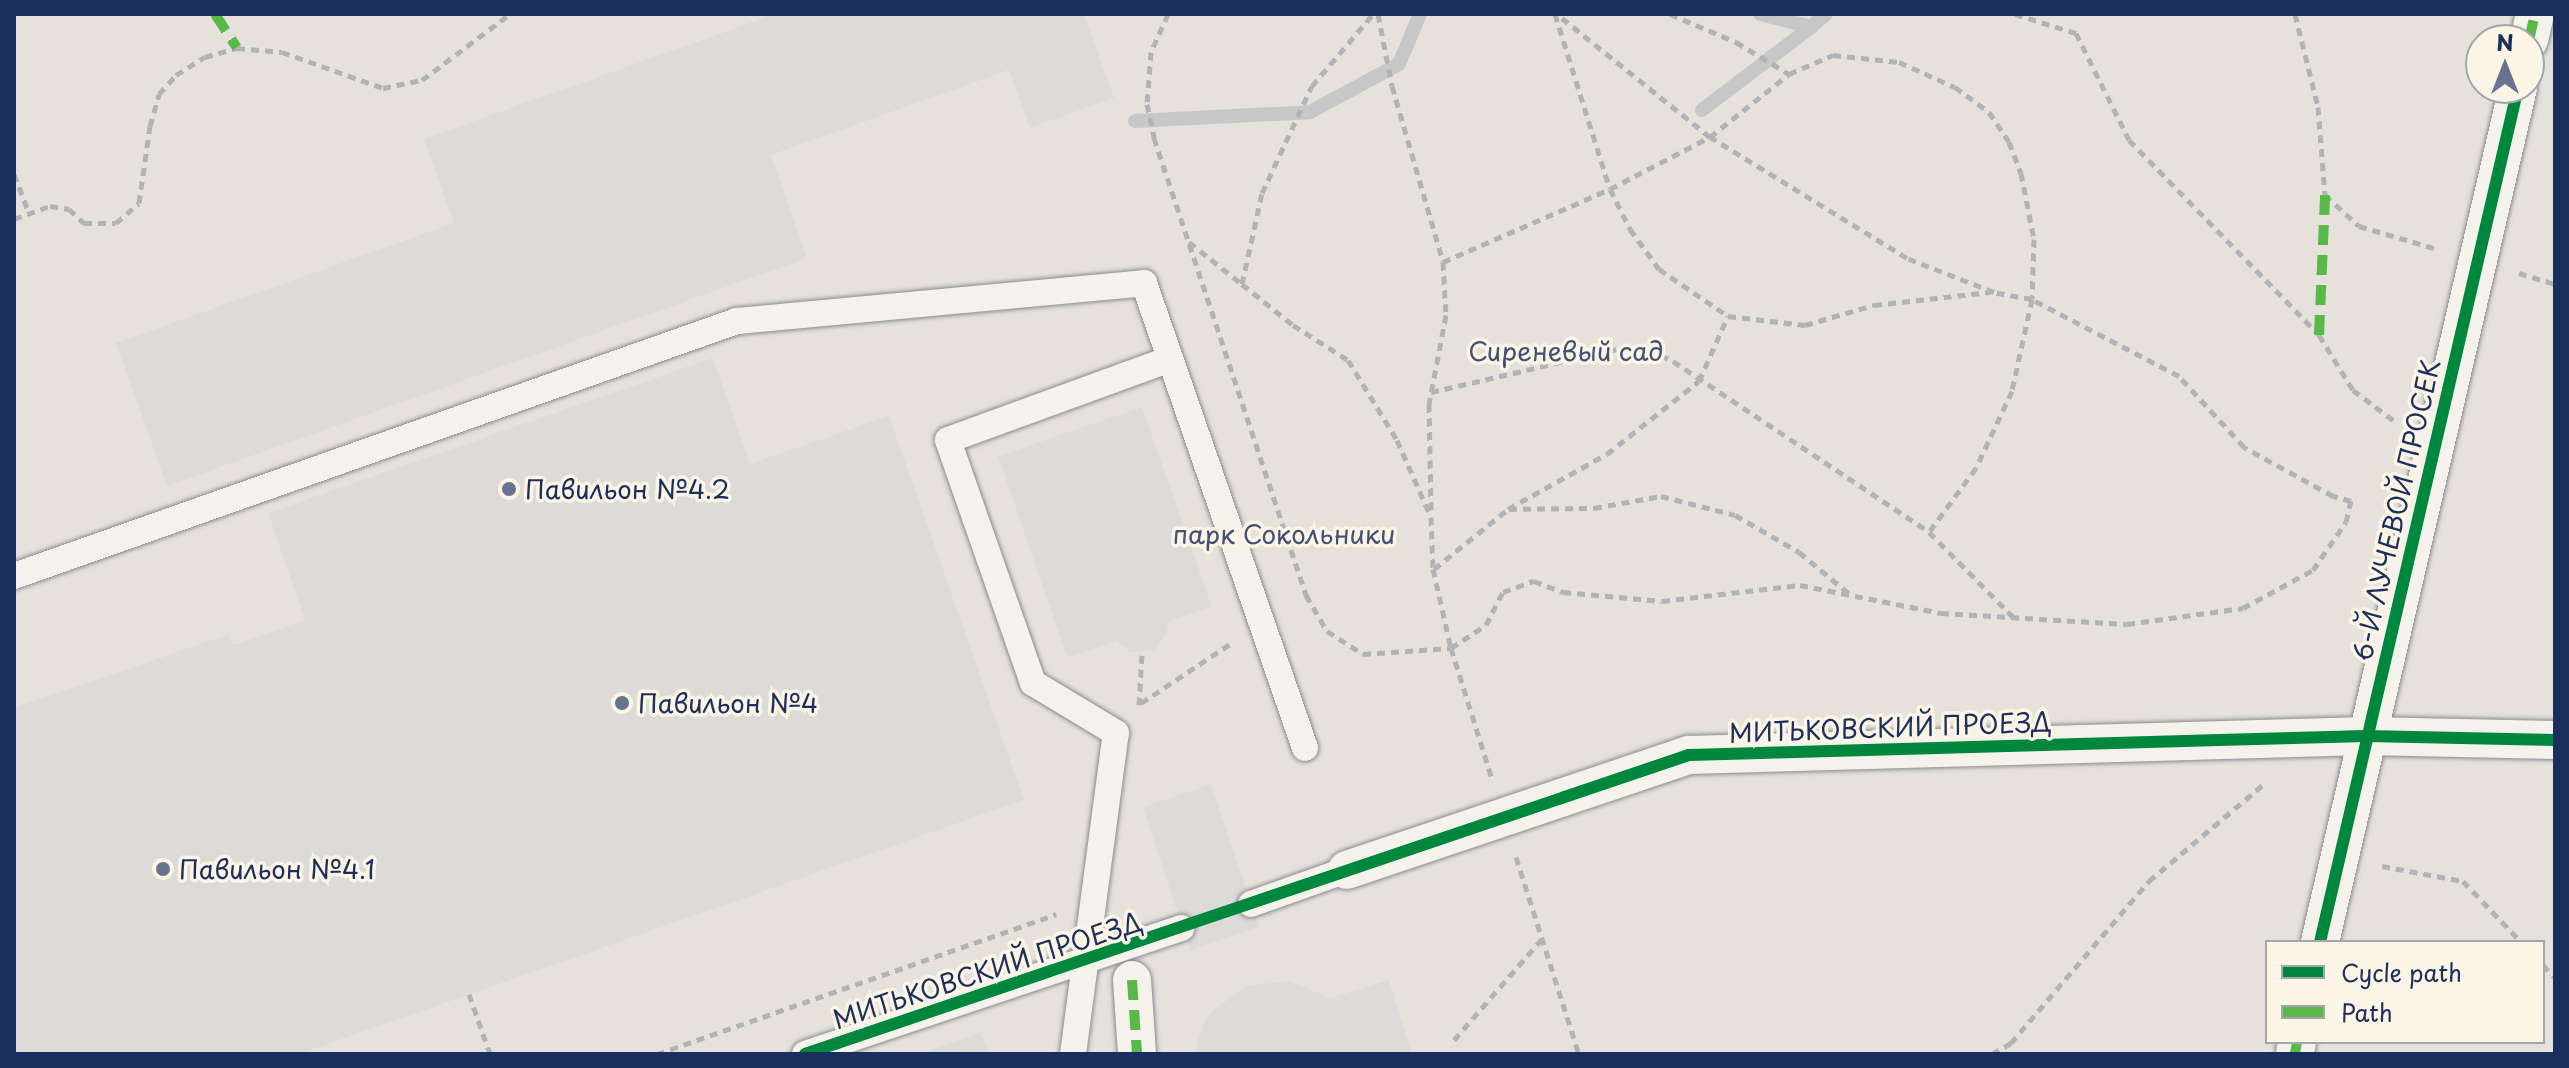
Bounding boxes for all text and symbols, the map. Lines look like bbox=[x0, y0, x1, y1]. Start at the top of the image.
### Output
north arrow bbox=[2465, 24, 2545, 104]
text: N bbox=[2496, 25, 2514, 58]
park label: Сиреневый сад bbox=[1468, 335, 1664, 367]
street label: 6-Й ЛУЧЕВОЙ ПРОСЕК bbox=[2346, 356, 2446, 664]
place label: Павильон №4.2 bbox=[525, 473, 730, 505]
marker: Павильон №4.2 bbox=[500, 480, 518, 498]
park label: парк Сокольники bbox=[1172, 518, 1396, 550]
place label: Павильон №4 bbox=[638, 687, 818, 719]
marker: Павильон №4 bbox=[613, 694, 631, 712]
street label: МИТЬКОВСКИЙ ПРОЕЗД bbox=[1727, 706, 2053, 748]
place label: Павильон №4.1 bbox=[179, 853, 376, 885]
marker: Павильон №4.1 bbox=[154, 860, 172, 878]
street label: МИТЬКОВСКИЙ ПРОЕЗД bbox=[828, 905, 1146, 1035]
legend bbox=[2265, 940, 2545, 1044]
text: Cycle path bbox=[2341, 954, 2462, 990]
text: Path bbox=[2341, 994, 2393, 1030]

